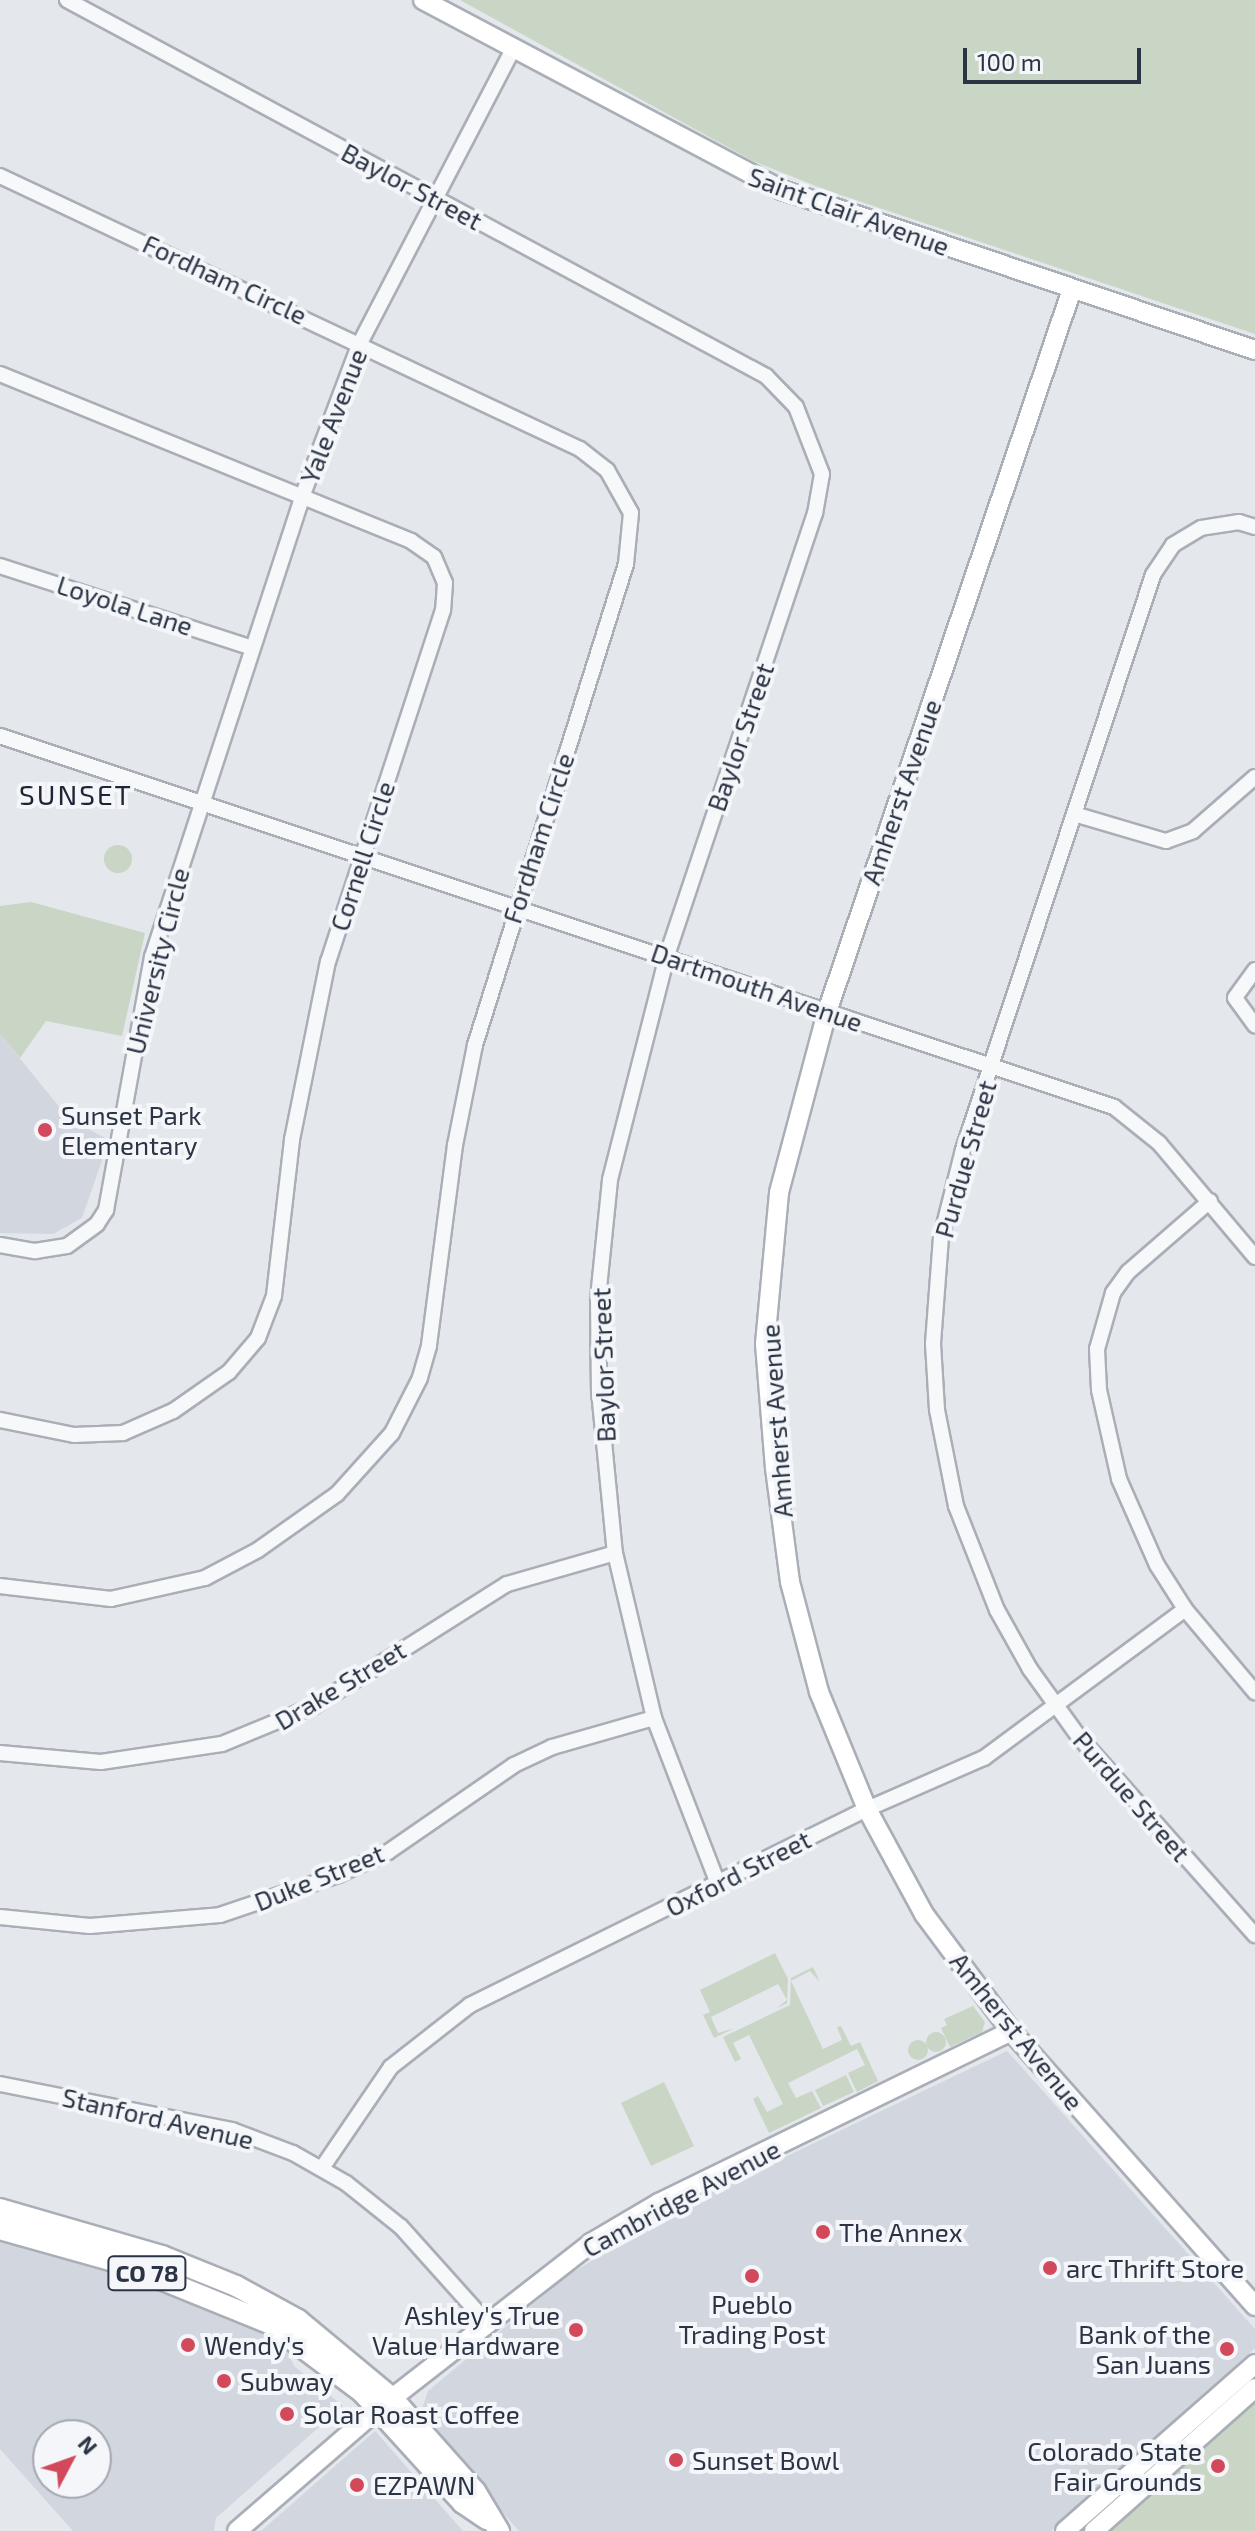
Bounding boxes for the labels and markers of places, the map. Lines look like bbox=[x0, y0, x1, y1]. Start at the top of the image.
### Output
place label: Sunset Park Elementary bbox=[61, 1099, 202, 1160]
marker: Sunset Park Elementary bbox=[36, 1121, 54, 1139]
place label: The Annex bbox=[839, 2216, 963, 2248]
marker: The Annex bbox=[814, 2223, 832, 2241]
place label: arc Thrift Store bbox=[1066, 2252, 1245, 2284]
marker: arc Thrift Store bbox=[1041, 2259, 1059, 2277]
marker: Pueblo Trading Post bbox=[743, 2267, 761, 2285]
place label: Pueblo Trading Post bbox=[678, 2288, 826, 2350]
place label: Ashley's True Value Hardware bbox=[372, 2299, 560, 2360]
place label: Bank of the San Juans bbox=[1077, 2318, 1211, 2380]
marker: Ashley's True Value Hardware bbox=[567, 2321, 585, 2339]
place label: Wendy's bbox=[204, 2329, 305, 2361]
marker: Wendy's bbox=[179, 2336, 197, 2354]
marker: Bank of the San Juans bbox=[1218, 2340, 1236, 2358]
place label: Subway bbox=[240, 2365, 334, 2397]
marker: Subway bbox=[215, 2372, 233, 2390]
place label: Solar Roast Coffee bbox=[303, 2398, 520, 2430]
marker: Solar Roast Coffee bbox=[278, 2405, 296, 2423]
place label: Colorado State Fair Grounds bbox=[1027, 2435, 1202, 2496]
place label: Sunset Bowl bbox=[692, 2444, 839, 2476]
marker: Sunset Bowl bbox=[667, 2451, 685, 2469]
marker: Colorado State Fair Grounds bbox=[1209, 2457, 1227, 2475]
place label: EZPAWN bbox=[373, 2469, 475, 2501]
marker: EZPAWN bbox=[348, 2476, 366, 2494]

